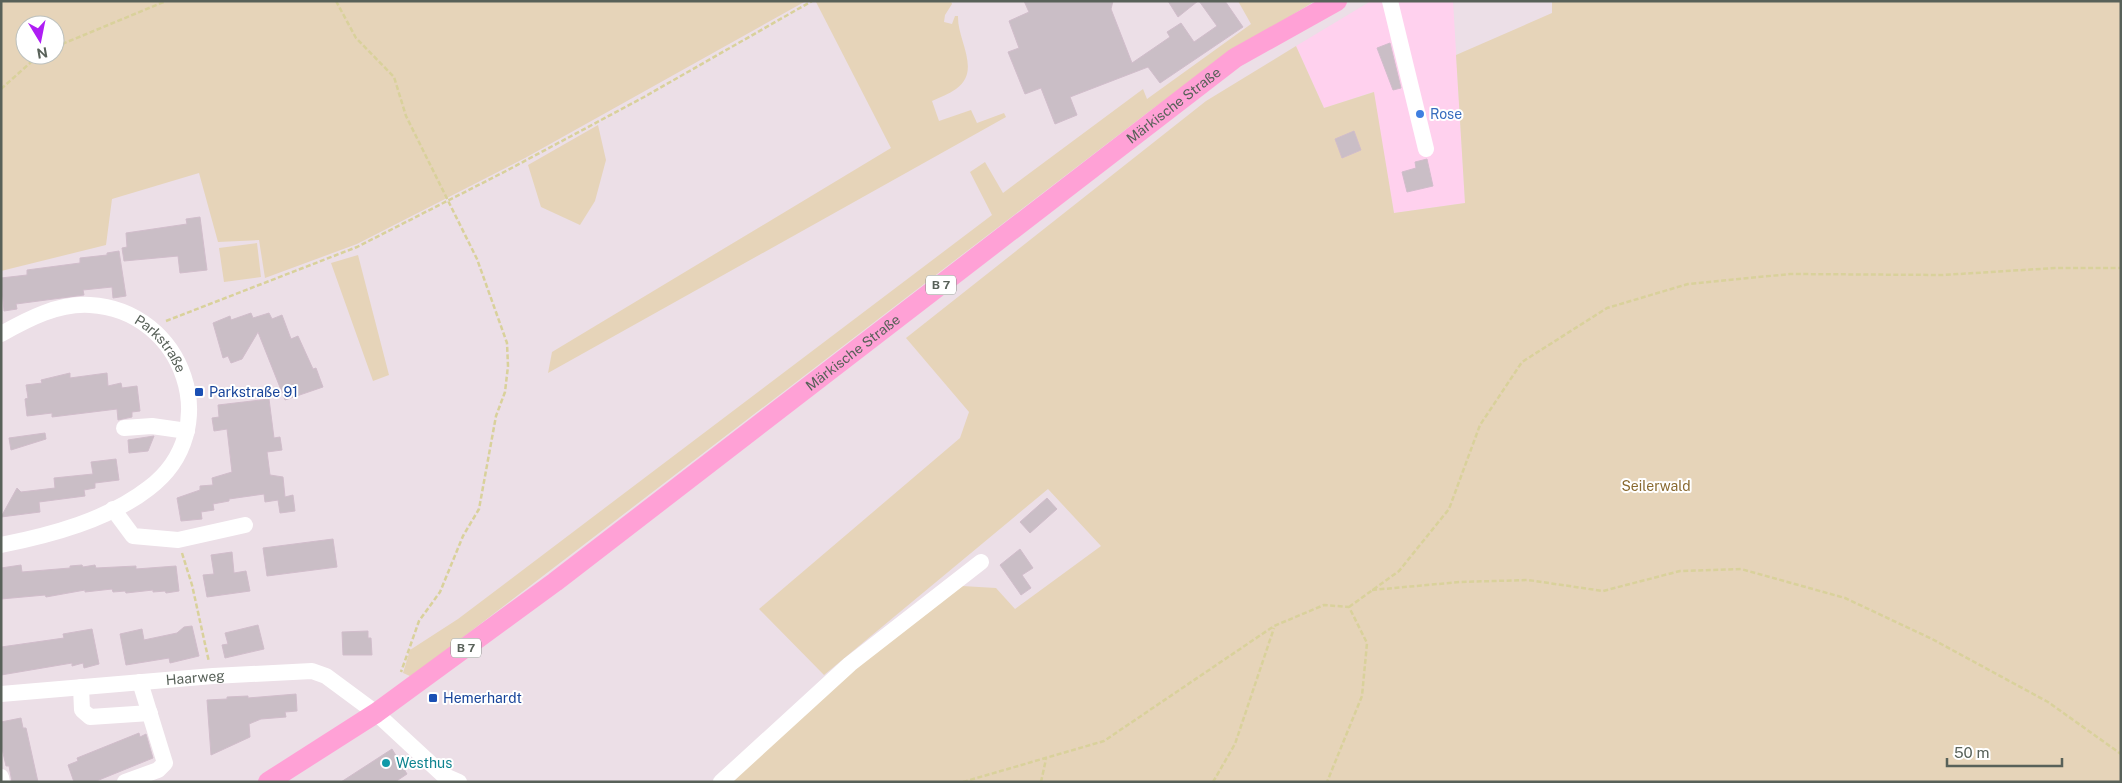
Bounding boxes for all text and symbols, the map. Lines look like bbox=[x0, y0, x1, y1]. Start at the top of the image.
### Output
north arrow bbox=[15, 15, 65, 65]
text: N bbox=[35, 44, 49, 62]
street label: Märkische Straße bbox=[1123, 64, 1224, 147]
place label: Rose bbox=[1430, 106, 1462, 122]
marker: Rose bbox=[1414, 108, 1426, 120]
road number: B 7 bbox=[926, 276, 956, 294]
street label: Parkstraße bbox=[132, 311, 189, 375]
street label: Märkische Straße bbox=[803, 311, 903, 394]
place label: Parkstraße 91 bbox=[209, 384, 298, 400]
marker: Parkstraße 91 bbox=[193, 386, 205, 398]
park label: Seilerwald bbox=[1621, 478, 1691, 494]
road number: B 7 bbox=[451, 638, 481, 658]
street label: Haarweg bbox=[165, 667, 226, 688]
place label: Hemerhardt bbox=[443, 690, 522, 706]
marker: Hemerhardt bbox=[427, 692, 439, 704]
scale bar bbox=[1947, 736, 2062, 768]
text: 50 m bbox=[1954, 744, 1989, 761]
place label: Westhus bbox=[396, 755, 452, 771]
marker: Westhus bbox=[380, 757, 392, 769]

